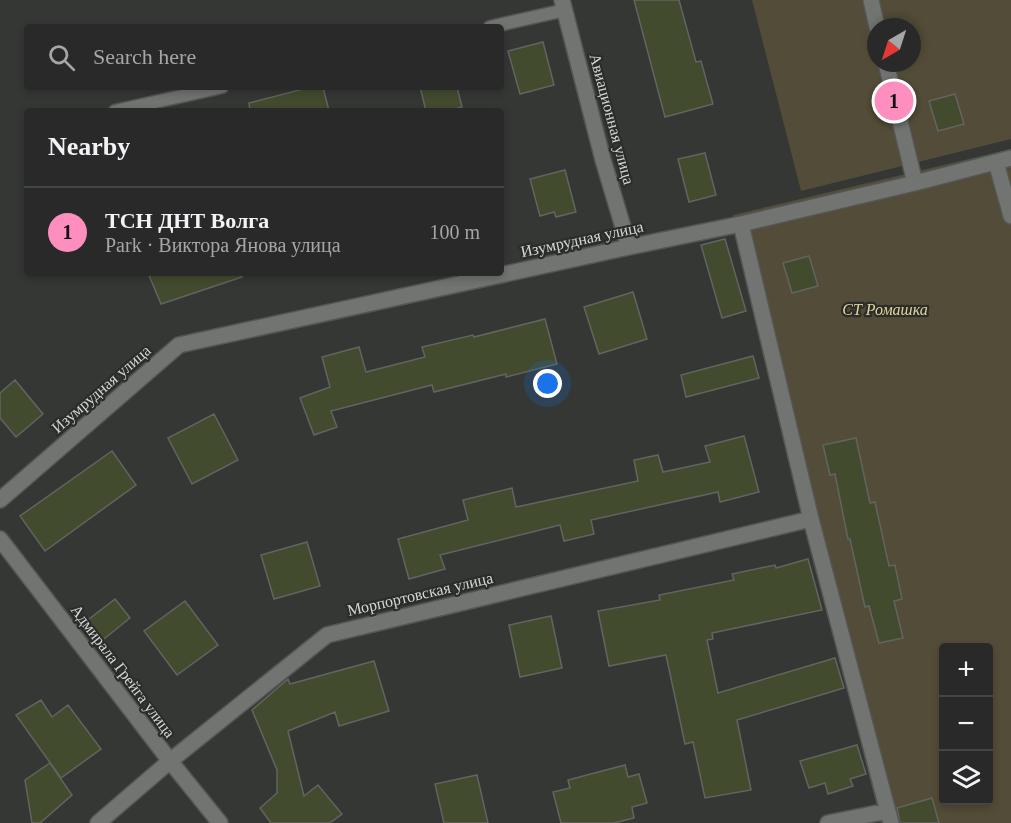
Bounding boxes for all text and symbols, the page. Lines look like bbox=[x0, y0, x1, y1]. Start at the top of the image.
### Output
north arrow bbox=[867, 18, 921, 72]
search box bbox=[24, 24, 504, 90]
icon: search bbox=[45, 41, 78, 74]
text: Search here bbox=[93, 44, 196, 69]
street label: Авиационная улица bbox=[585, 52, 638, 187]
pin: 1 bbox=[874, 78, 914, 124]
text: Nearby bbox=[48, 132, 130, 161]
text: ТСН ДНТ Волга bbox=[105, 208, 269, 233]
street label: Изумрудная улица bbox=[519, 218, 645, 261]
text: 1 bbox=[63, 221, 73, 243]
text: 100 m bbox=[429, 221, 480, 243]
text: Park · Виктора Янова улица bbox=[105, 234, 341, 256]
park label: СТ Ромашка bbox=[842, 301, 928, 318]
street label: Изумрудная улица bbox=[48, 342, 154, 437]
your location bbox=[533, 369, 562, 398]
street label: Морпортовская улица bbox=[345, 569, 495, 620]
street label: Адмирала Грейга улица bbox=[67, 601, 178, 741]
map controls bbox=[939, 643, 993, 805]
button: + bbox=[939, 643, 993, 697]
button: − bbox=[939, 697, 993, 751]
button: layers bbox=[939, 751, 993, 805]

